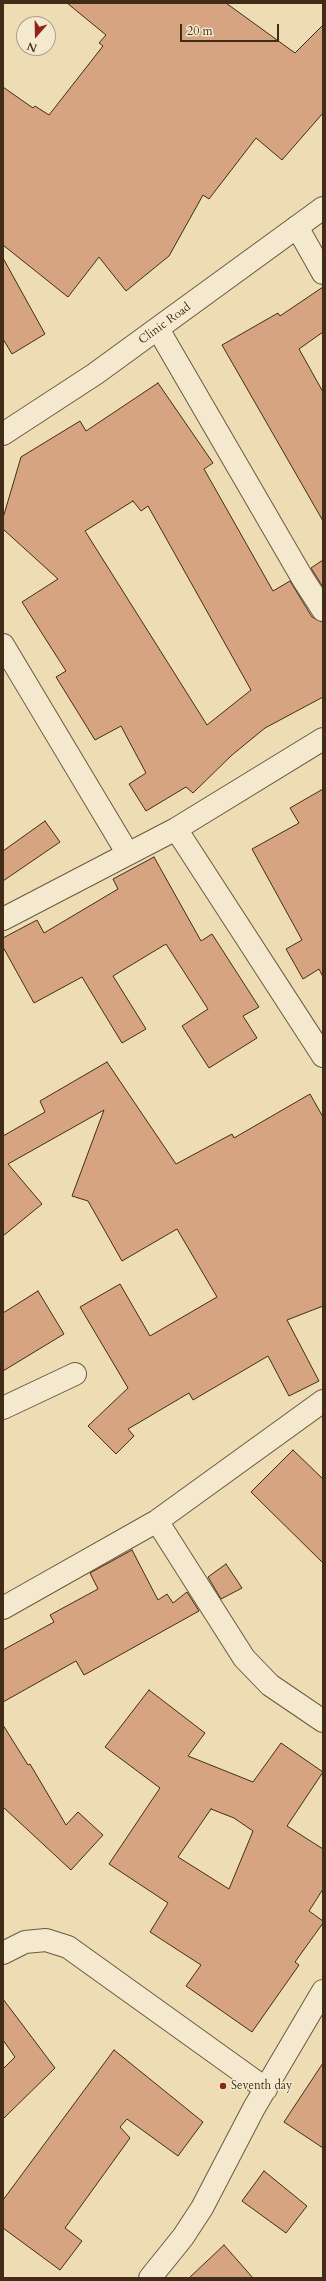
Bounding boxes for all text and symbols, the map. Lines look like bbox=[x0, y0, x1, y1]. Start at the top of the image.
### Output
north arrow bbox=[16, 16, 56, 56]
scale bar bbox=[182, 16, 281, 42]
text: 20 m bbox=[187, 23, 213, 39]
text: N bbox=[25, 38, 39, 55]
street label: Clinic Road bbox=[136, 300, 194, 348]
place label: Seventh day bbox=[231, 2079, 292, 2093]
marker: Seventh day bbox=[218, 2081, 228, 2091]

